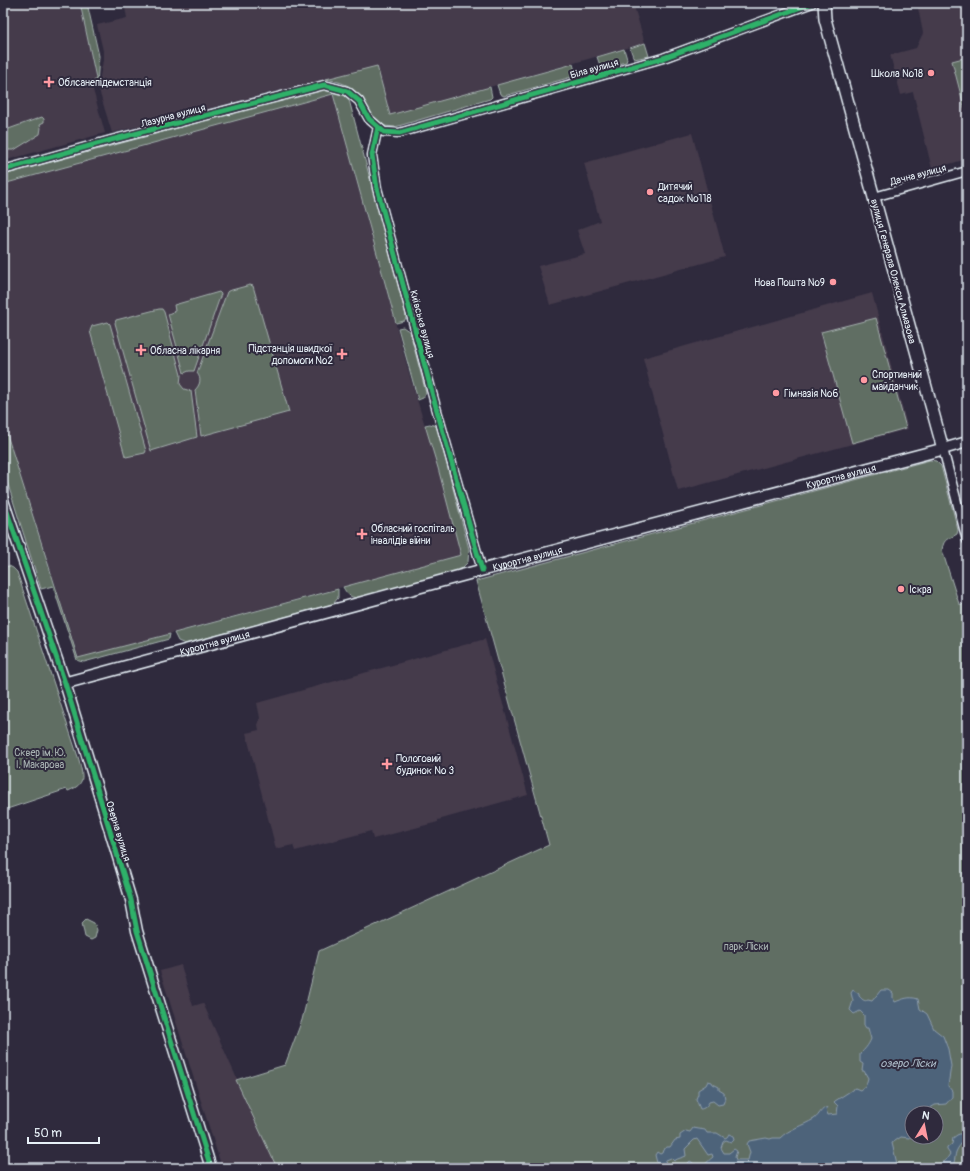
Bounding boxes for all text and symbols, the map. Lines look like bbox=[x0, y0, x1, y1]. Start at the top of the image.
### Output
street label: Біла вулиця bbox=[569, 56, 620, 82]
place label: Школа №18 bbox=[871, 68, 923, 80]
marker: Школа №18 bbox=[926, 68, 936, 78]
marker: Облсанепідемстанція bbox=[43, 76, 55, 88]
place label: Облсанепідемстанція bbox=[58, 77, 152, 89]
street label: Лазурна вулиця bbox=[139, 102, 207, 131]
street label: Дачна вулиця bbox=[888, 162, 948, 188]
place label: Дитячий садок №118 bbox=[657, 181, 711, 205]
marker: Дитячий садок №118 bbox=[645, 187, 655, 197]
street label: вулиця Генерала Олекси Алмазова bbox=[868, 198, 918, 345]
place label: Нова Пошта №9 bbox=[754, 277, 825, 289]
marker: Нова Пошта №9 bbox=[828, 277, 838, 287]
street label: Київська вулиця bbox=[407, 289, 437, 360]
place label: Підстанція швидкої допомоги №2 bbox=[248, 343, 333, 367]
marker: Обласна лікарня bbox=[135, 344, 147, 356]
place label: Обласна лікарня bbox=[150, 345, 220, 357]
marker: Підстанція швидкої допомоги №2 bbox=[336, 348, 348, 360]
place label: Спортивний майданчик bbox=[872, 369, 922, 393]
marker: Спортивний майданчик bbox=[859, 375, 869, 385]
marker: Гімназія №6 bbox=[771, 388, 781, 398]
place label: Гімназія №6 bbox=[784, 388, 838, 400]
street label: Курортна вулиця bbox=[805, 462, 878, 492]
place label: Обласний госпіталь інвалідів війни bbox=[371, 523, 455, 547]
marker: Обласний госпіталь інвалідів війни bbox=[356, 528, 368, 540]
street label: Курортна вулиця bbox=[492, 544, 564, 574]
marker: Іскра bbox=[896, 584, 906, 594]
place label: Іскра bbox=[909, 584, 932, 596]
street label: Курортна вулиця bbox=[179, 628, 251, 659]
park label: Сквер ім. Ю. І. Макарова bbox=[14, 747, 66, 771]
place label: Пологовий будинок № 3 bbox=[396, 753, 454, 777]
marker: Пологовий будинок № 3 bbox=[381, 758, 393, 770]
street label: Озерна вулиця bbox=[103, 800, 133, 863]
park label: парк Ліски bbox=[724, 941, 769, 953]
water label: озеро Ліски bbox=[881, 1057, 937, 1070]
north arrow bbox=[904, 1105, 944, 1145]
text: N bbox=[921, 1109, 931, 1123]
scale bar bbox=[28, 1119, 99, 1145]
text: 50 m bbox=[34, 1126, 62, 1141]

